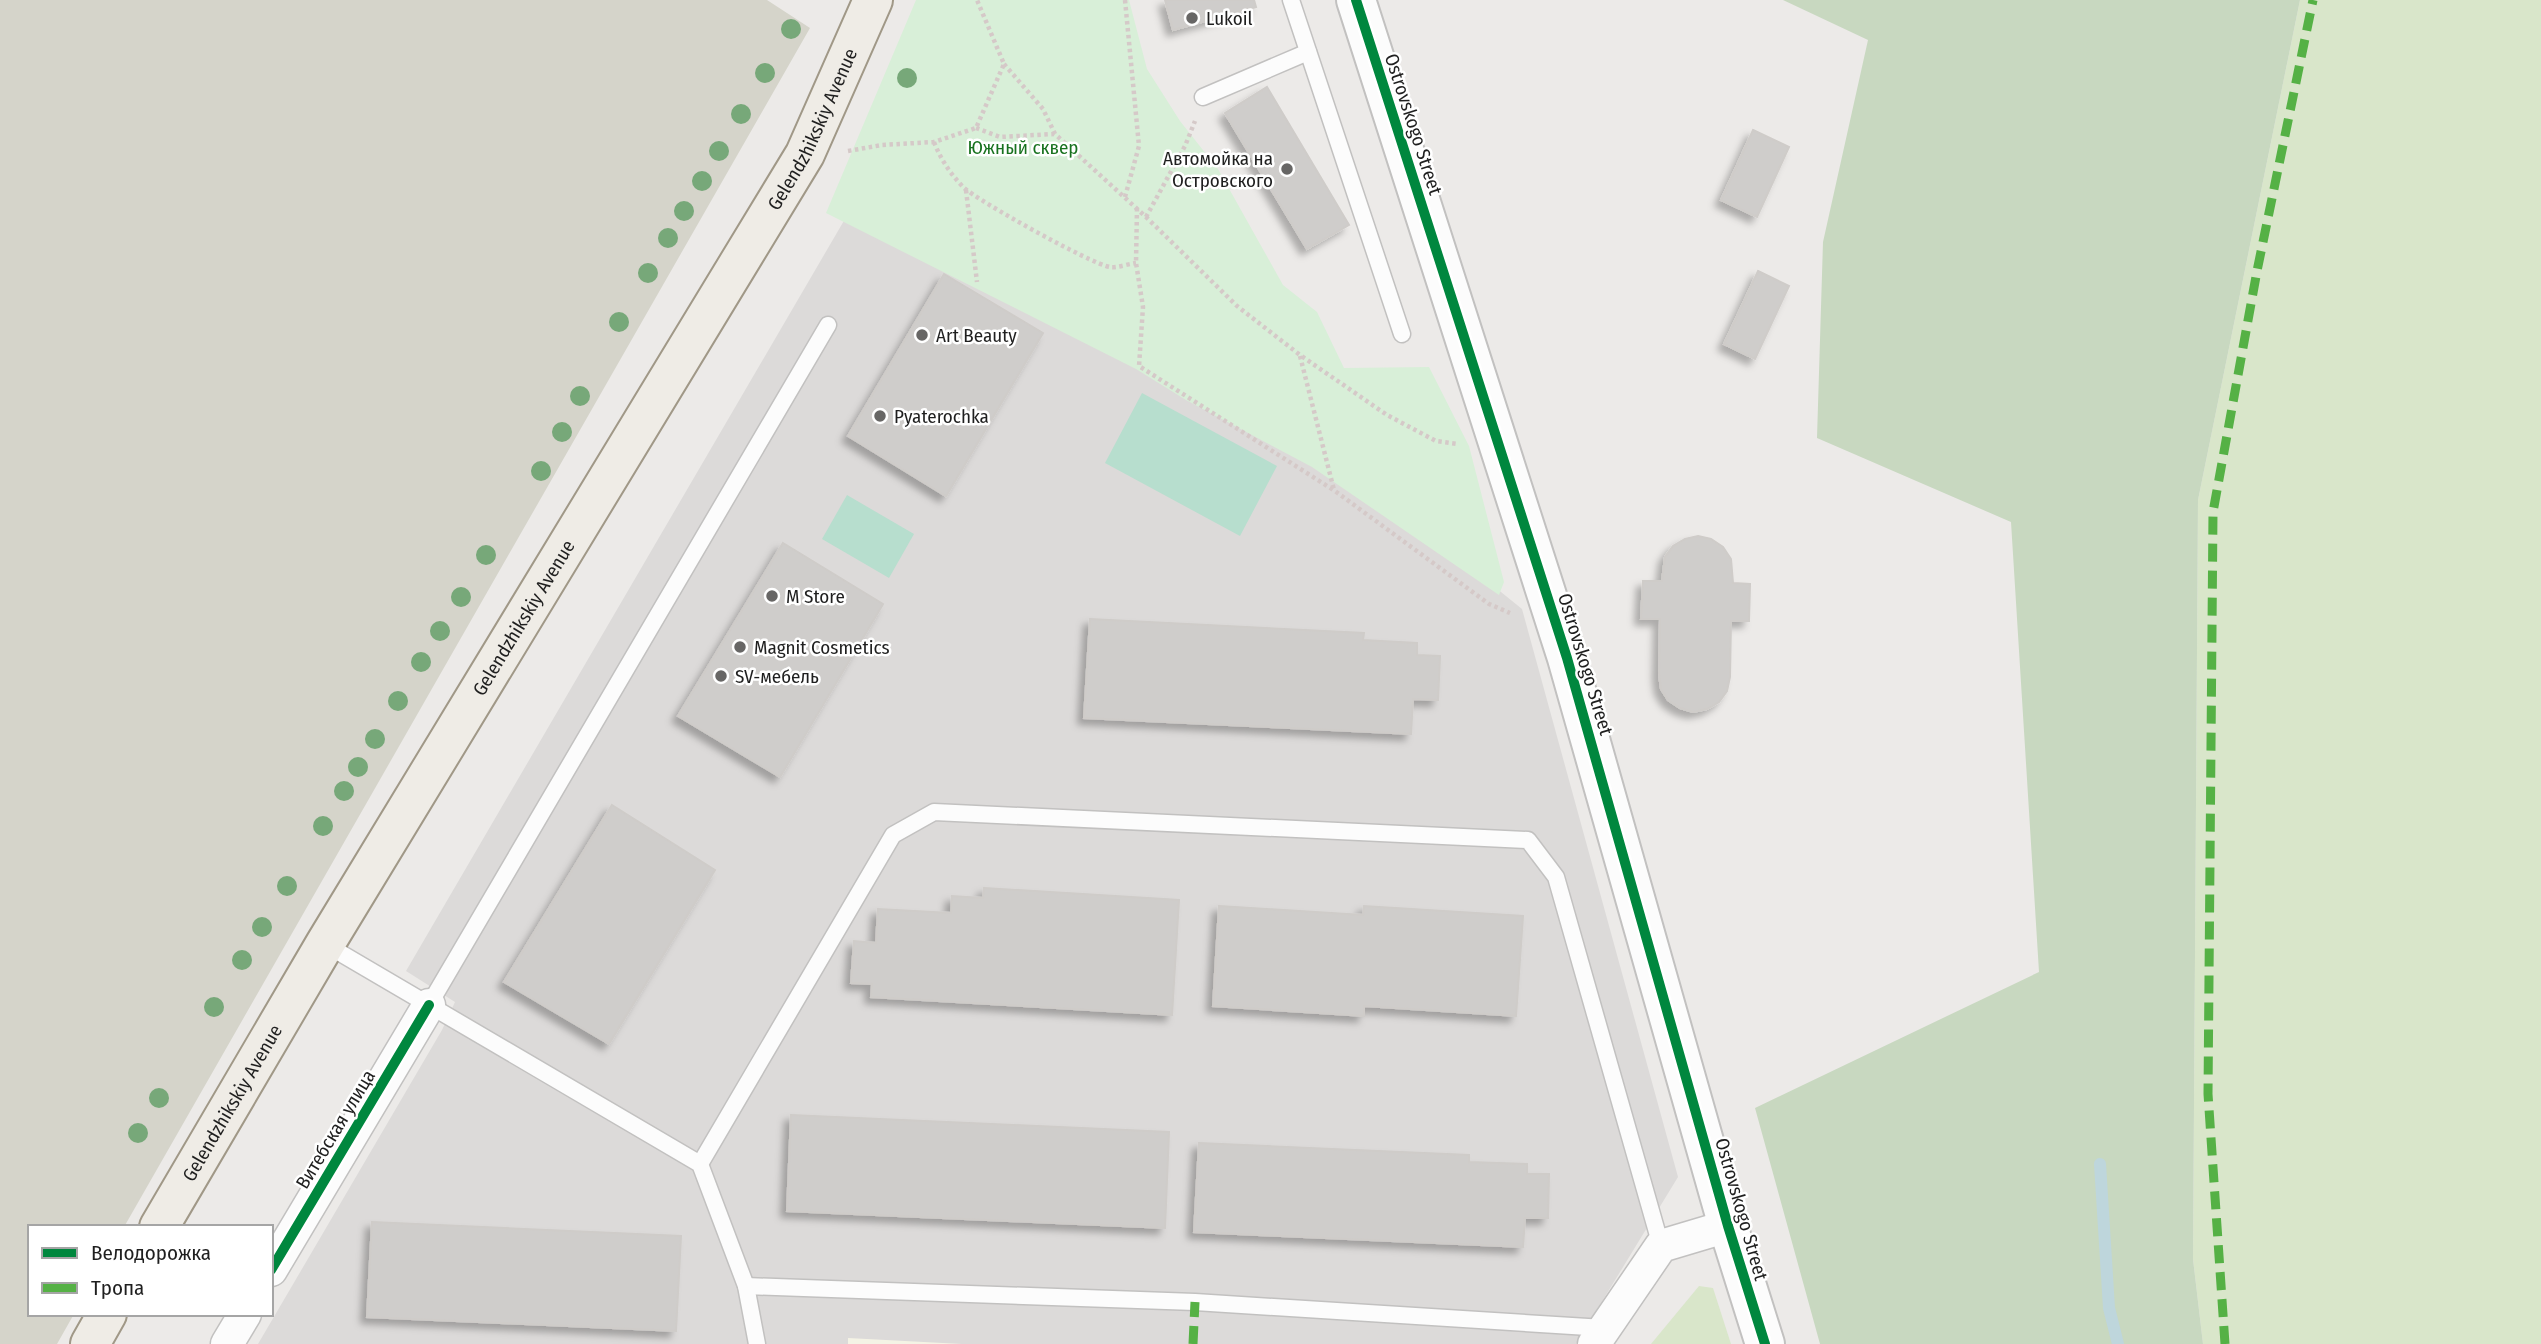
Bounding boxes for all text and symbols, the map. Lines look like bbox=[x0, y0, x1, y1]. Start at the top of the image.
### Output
place label: Lukoil bbox=[1206, 7, 1253, 30]
marker: Lukoil bbox=[1184, 10, 1200, 26]
street label: Gelendzhikskiy Avenue bbox=[763, 45, 862, 214]
street label: Ostrovskogo Street bbox=[1380, 51, 1447, 198]
park label: Южный сквер bbox=[968, 136, 1078, 159]
place label: Автомойка на Островского bbox=[1163, 147, 1273, 192]
marker: Автомойка на Островского bbox=[1279, 161, 1295, 177]
place label: Art Beauty bbox=[936, 324, 1017, 347]
marker: Art Beauty bbox=[914, 327, 930, 343]
place label: Pyaterochka bbox=[894, 405, 989, 428]
marker: Pyaterochka bbox=[872, 408, 888, 424]
street label: Gelendzhikskiy Avenue bbox=[468, 536, 580, 700]
place label: M Store bbox=[786, 585, 845, 608]
marker: M Store bbox=[764, 588, 780, 604]
street label: Ostrovskogo Street bbox=[1553, 590, 1618, 739]
place label: Magnit Cosmetics bbox=[754, 636, 890, 659]
marker: Magnit Cosmetics bbox=[732, 639, 748, 655]
place label: SV-мебель bbox=[735, 665, 819, 688]
marker: SV-мебель bbox=[713, 668, 729, 684]
street label: Gelendzhikskiy Avenue bbox=[177, 1021, 287, 1186]
street label: Витебская улица bbox=[291, 1066, 380, 1193]
street label: Ostrovskogo Street bbox=[1710, 1135, 1773, 1284]
legend bbox=[28, 1225, 273, 1316]
text: Велодорожка bbox=[91, 1240, 211, 1266]
text: Тропа bbox=[91, 1275, 144, 1301]

